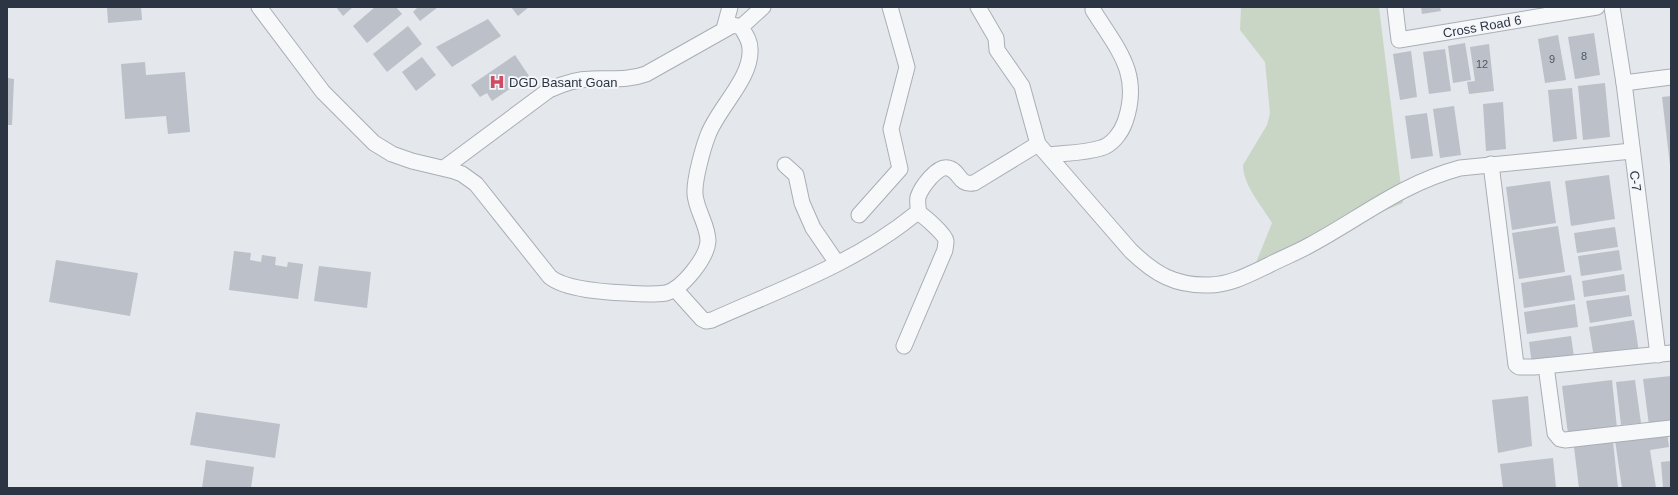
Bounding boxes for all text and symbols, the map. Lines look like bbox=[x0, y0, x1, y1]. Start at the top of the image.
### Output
street label: Cross Road 6 bbox=[1442, 12, 1523, 41]
house number: 8 bbox=[1581, 50, 1587, 62]
house number: 9 bbox=[1549, 53, 1555, 65]
house number: 12 bbox=[1476, 58, 1488, 70]
hospital icon: DGD Basant Goan bbox=[488, 73, 506, 91]
place label: DGD Basant Goan bbox=[509, 75, 617, 90]
street label: C-7 bbox=[1627, 170, 1644, 192]

